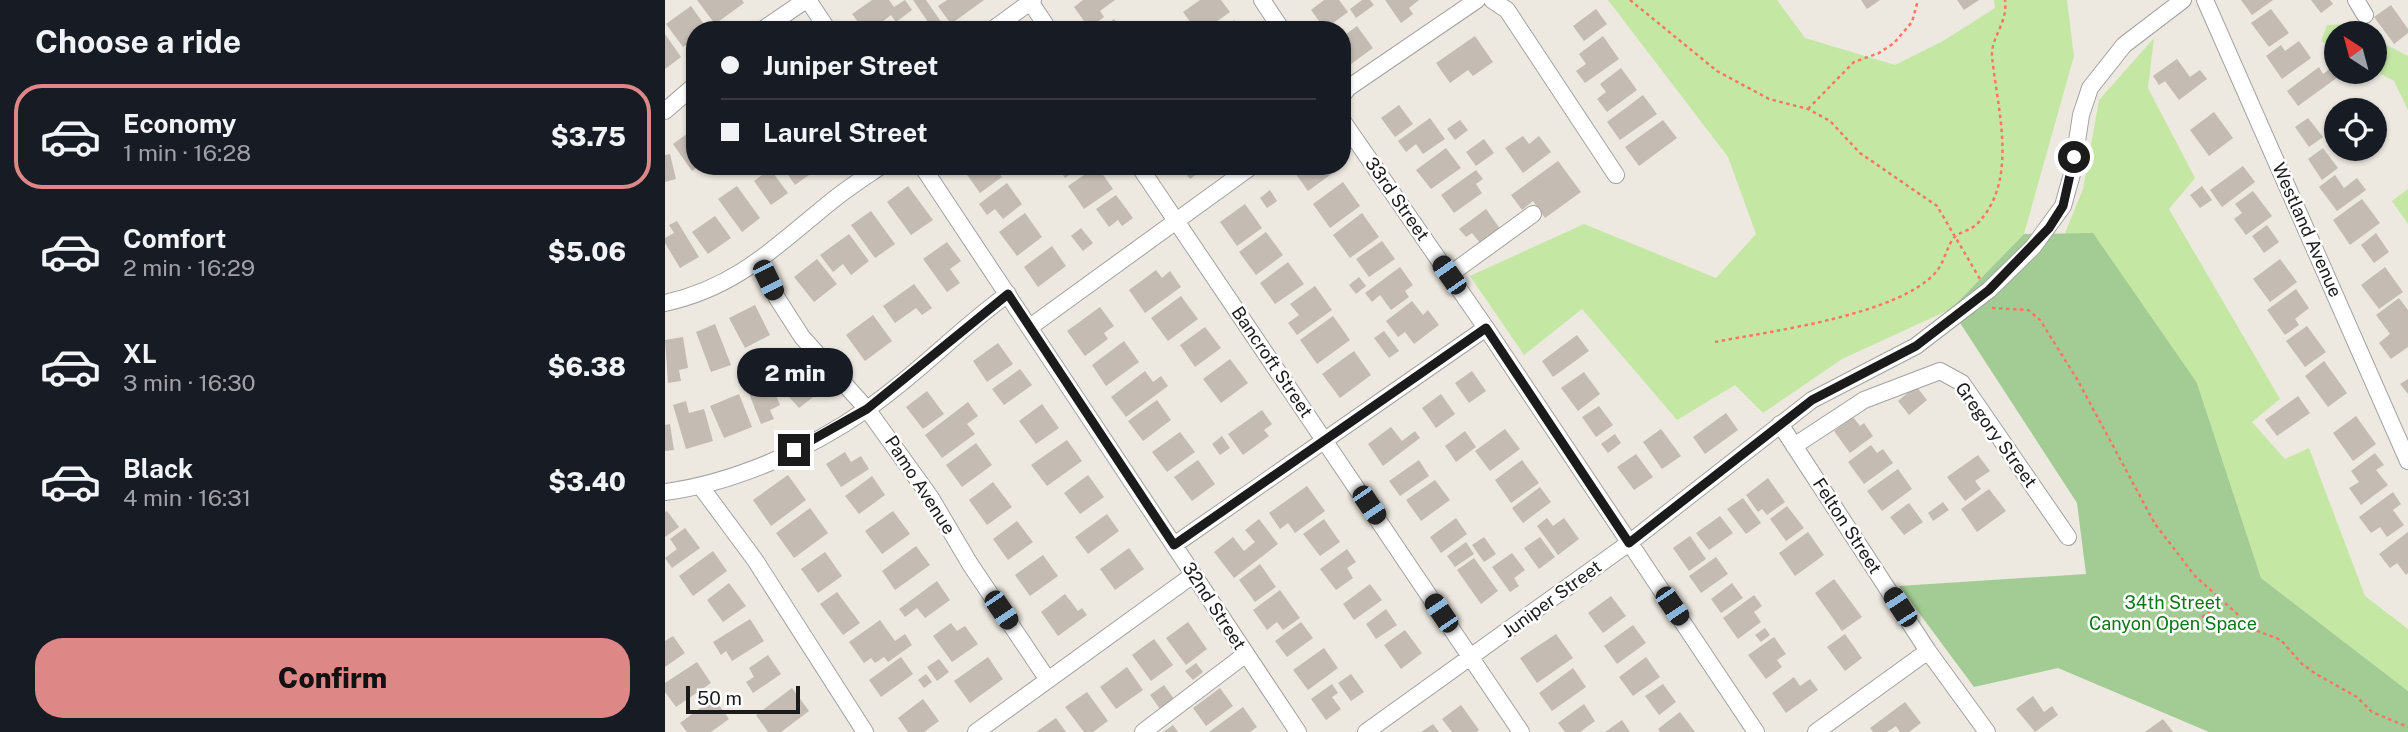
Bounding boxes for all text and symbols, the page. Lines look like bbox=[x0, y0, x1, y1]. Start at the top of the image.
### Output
north arrow bbox=[2324, 21, 2387, 84]
map controls bbox=[2324, 21, 2387, 161]
text: Choose a ride bbox=[35, 23, 241, 60]
text: Juniper Street bbox=[763, 50, 938, 81]
button: locate bbox=[2324, 98, 2387, 161]
icon: car bbox=[39, 105, 102, 168]
text: Economy bbox=[123, 108, 236, 139]
text: Laurel Street bbox=[763, 117, 928, 148]
text: $3.75 bbox=[551, 121, 626, 152]
text: 1 min · 16:28 bbox=[123, 139, 251, 166]
route start bbox=[2058, 141, 2090, 173]
street label: 33rd Street bbox=[1361, 153, 1434, 245]
street label: Westland Avenue bbox=[2268, 159, 2347, 300]
icon: car bbox=[39, 220, 102, 283]
text: Comfort bbox=[123, 223, 226, 254]
text: $5.06 bbox=[548, 236, 626, 267]
car bbox=[1429, 252, 1470, 298]
text: 2 min · 16:29 bbox=[123, 254, 255, 281]
car bbox=[750, 257, 787, 303]
street label: Bancroft Street bbox=[1228, 302, 1317, 421]
icon: car bbox=[39, 335, 102, 398]
text: XL bbox=[123, 338, 157, 369]
callout: 2 min bbox=[736, 349, 852, 398]
text: $6.38 bbox=[548, 351, 626, 382]
text: 2 min bbox=[764, 359, 826, 386]
text: 3 min · 16:30 bbox=[123, 369, 256, 396]
street label: Gregory Street bbox=[1951, 378, 2042, 491]
street label: Pamo Avenue bbox=[881, 432, 960, 538]
route end bbox=[778, 434, 810, 466]
icon: car bbox=[39, 450, 102, 513]
text: Black bbox=[123, 453, 193, 484]
text: $3.40 bbox=[548, 466, 626, 497]
street label: Felton Street bbox=[1809, 474, 1886, 577]
car bbox=[1349, 482, 1390, 528]
text: 4 min · 16:31 bbox=[123, 484, 251, 511]
street label: Juniper Street bbox=[1498, 556, 1605, 642]
street label: 32nd Street bbox=[1178, 558, 1250, 653]
car bbox=[1652, 583, 1693, 629]
car bbox=[1880, 584, 1921, 630]
car bbox=[981, 587, 1022, 633]
car bbox=[1421, 590, 1462, 636]
park label: 34th Street Canyon Open Space bbox=[2089, 592, 2257, 634]
button: Confirm bbox=[35, 638, 630, 718]
scale bar bbox=[686, 683, 800, 715]
text: 50 m bbox=[697, 687, 742, 709]

